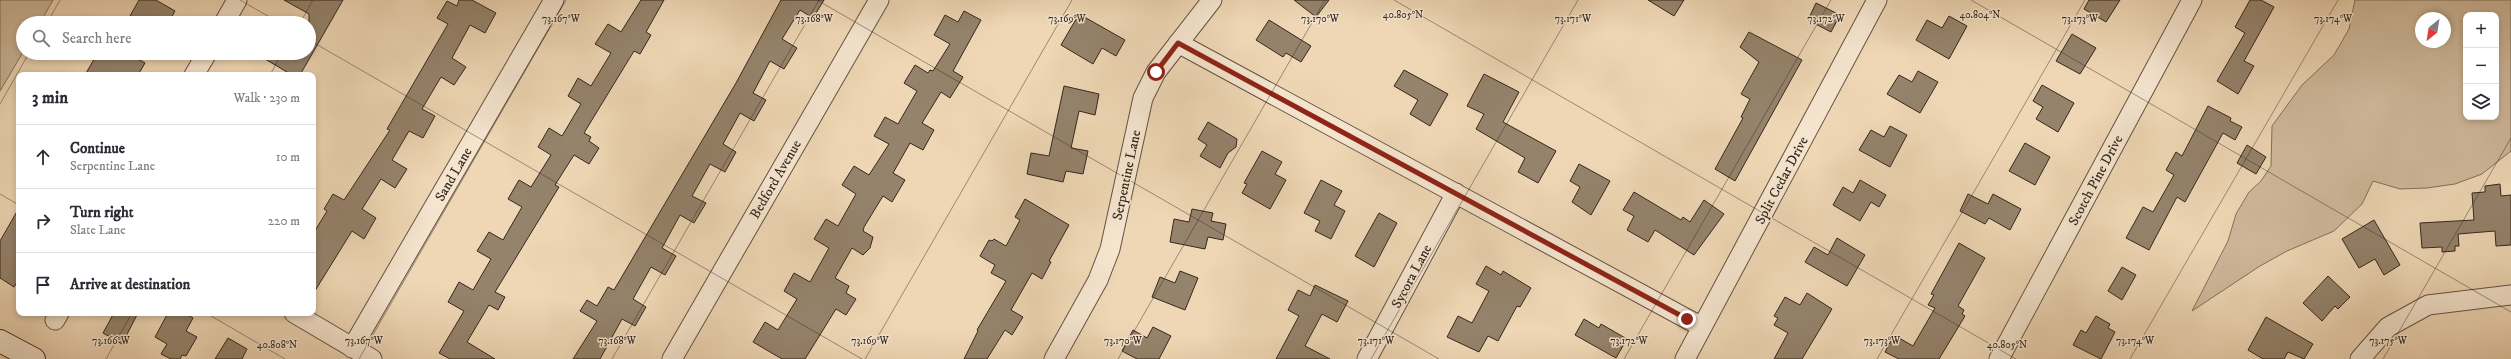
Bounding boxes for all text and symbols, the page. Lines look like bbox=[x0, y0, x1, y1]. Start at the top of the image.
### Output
text: 40.805°N bbox=[1383, 9, 1423, 21]
text: 40.804°N bbox=[1959, 9, 2001, 21]
north arrow bbox=[2415, 12, 2451, 48]
map controls bbox=[2463, 12, 2499, 120]
button: + bbox=[2463, 12, 2499, 48]
text: 73.167°W bbox=[542, 13, 581, 25]
text: 73.168°W bbox=[795, 13, 834, 25]
text: 73.169°W bbox=[1048, 13, 1087, 25]
text: 73.170°W bbox=[1301, 13, 1340, 25]
text: 73.171°W bbox=[1555, 13, 1592, 25]
text: 73.172°W bbox=[1807, 13, 1846, 25]
text: 73.173°W bbox=[2062, 13, 2099, 25]
text: 73.174°W bbox=[2314, 13, 2353, 25]
search box bbox=[16, 16, 316, 60]
icon: search bbox=[30, 27, 52, 49]
text: Search here bbox=[62, 29, 131, 48]
button: − bbox=[2463, 48, 2499, 84]
route start bbox=[1147, 63, 1165, 81]
button: layers bbox=[2463, 84, 2499, 120]
text: 3 min bbox=[32, 87, 68, 109]
text: Walk · 230 m bbox=[234, 90, 300, 106]
street label: Serpentine Lane bbox=[1109, 128, 1145, 222]
street label: Scotch Pine Drive bbox=[2064, 132, 2127, 229]
street label: Split Cedar Drive bbox=[1751, 133, 1813, 228]
street label: Bedford Avenue bbox=[746, 137, 806, 222]
text: Continue bbox=[70, 139, 125, 158]
street label: Sand Lane bbox=[431, 144, 477, 205]
icon: ahead bbox=[32, 146, 54, 168]
text: 10 m bbox=[276, 149, 300, 165]
text: Serpentine Lane bbox=[70, 158, 155, 174]
text: Turn right bbox=[70, 203, 133, 222]
icon: right bbox=[32, 210, 54, 232]
text: 220 m bbox=[268, 213, 300, 229]
text: Slate Lane bbox=[70, 222, 126, 238]
street label: Sycora Lane bbox=[1388, 241, 1436, 312]
icon: arrive bbox=[32, 274, 54, 296]
text: Arrive at destination bbox=[70, 275, 190, 294]
route end bbox=[1678, 310, 1696, 328]
text: 73.166°W bbox=[92, 335, 131, 347]
text: 73.167°W bbox=[345, 335, 384, 347]
text: 73.168°W bbox=[598, 335, 637, 347]
text: 73.169°W bbox=[851, 335, 890, 347]
text: 73.170°W bbox=[1104, 335, 1143, 347]
text: 73.171°W bbox=[1358, 335, 1395, 347]
text: 73.172°W bbox=[1610, 335, 1649, 347]
text: 73.173°W bbox=[1864, 335, 1901, 347]
text: 73.174°W bbox=[2116, 335, 2155, 347]
text: 73.175°W bbox=[2369, 335, 2408, 347]
text: 40.808°N bbox=[257, 339, 297, 351]
text: 40.805°N bbox=[1987, 339, 2027, 351]

